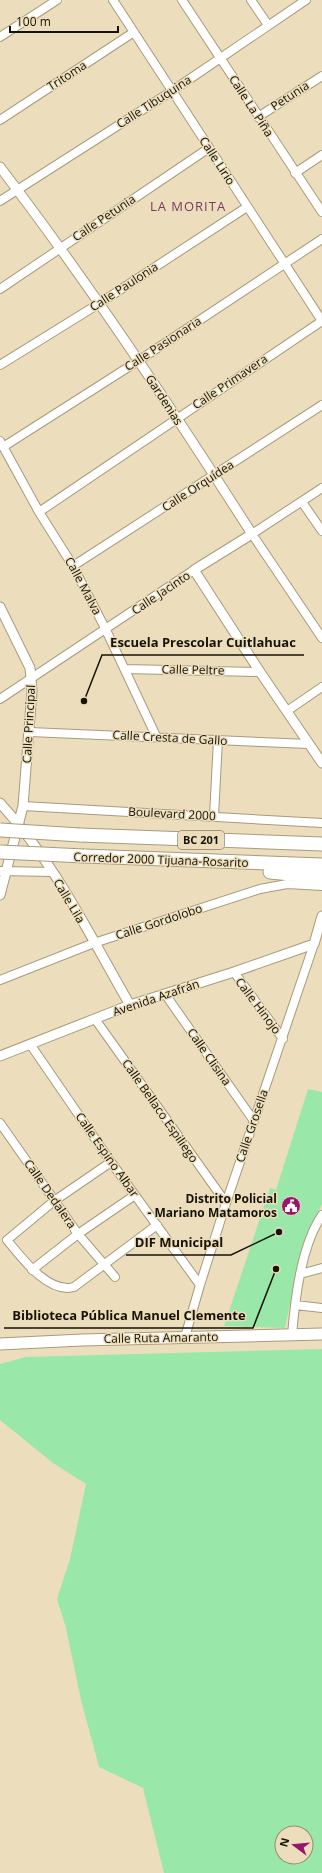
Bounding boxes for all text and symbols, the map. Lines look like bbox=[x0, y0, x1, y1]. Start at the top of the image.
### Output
scale bar bbox=[10, 8, 118, 34]
text: 100 m bbox=[16, 13, 51, 30]
street label: Tritoma bbox=[44, 57, 90, 95]
street label: Calle Tibuquina bbox=[113, 71, 195, 132]
street label: Calle La Piña bbox=[225, 72, 278, 140]
street label: Petunia bbox=[267, 77, 312, 114]
street label: Calle Lirio bbox=[195, 133, 239, 188]
street label: Calle Petunia bbox=[69, 190, 139, 245]
district label: LA MORITA bbox=[150, 197, 226, 215]
street label: Calle Paulonia bbox=[86, 258, 161, 315]
street label: Calle Pasionaria bbox=[121, 312, 205, 375]
street label: Calle Primavera bbox=[189, 350, 271, 413]
street label: Gardenias bbox=[142, 371, 187, 429]
street label: Calle Orquídea bbox=[158, 456, 237, 515]
street label: Calle Malva bbox=[61, 554, 106, 618]
street label: Calle Jacinto bbox=[128, 567, 194, 619]
callout: Escuela Prescolar Cuitlahuac bbox=[102, 630, 304, 655]
text: Escuela Prescolar Cuitlahuac bbox=[110, 633, 296, 651]
street label: Calle Peltre bbox=[161, 660, 225, 679]
street label: Calle Principal bbox=[18, 684, 39, 764]
street label: Calle Cresta de Gallo bbox=[112, 726, 228, 749]
street label: Boulevard 2000 bbox=[128, 803, 216, 824]
road number: BC 201 bbox=[178, 831, 224, 849]
street label: Corredor 2000 Tijuana-Rosarito bbox=[73, 848, 249, 871]
street label: Calle Lila bbox=[49, 875, 89, 926]
street label: Calle Gordolobo bbox=[113, 899, 204, 944]
street label: Calle Hinojo bbox=[231, 974, 285, 1038]
street label: Avenida Azafrán bbox=[110, 975, 201, 1020]
street label: Calle Clisina bbox=[183, 1025, 235, 1089]
street label: Calle Bellaco Espiliego bbox=[118, 1056, 203, 1166]
street label: Calle Grosella bbox=[231, 1087, 272, 1165]
street label: Calle Espino Albar bbox=[72, 1109, 143, 1201]
street label: Calle Dedalera bbox=[20, 1156, 81, 1232]
place label: Distrito Policial - Mariano Matamoros bbox=[148, 1190, 277, 1221]
public building icon: Distrito Policial - Mariano Matamoros bbox=[280, 1195, 302, 1217]
callout: DIF Municipal bbox=[126, 1230, 231, 1255]
text: DIF Municipal bbox=[135, 1233, 223, 1251]
callout: Biblioteca Pública Manuel Clemente bbox=[4, 1303, 253, 1328]
text: Biblioteca Pública Manuel Clemente bbox=[12, 1306, 246, 1324]
street label: Calle Ruta Amaranto bbox=[103, 1328, 219, 1347]
north arrow bbox=[274, 1825, 314, 1865]
text: N bbox=[275, 1836, 292, 1848]

